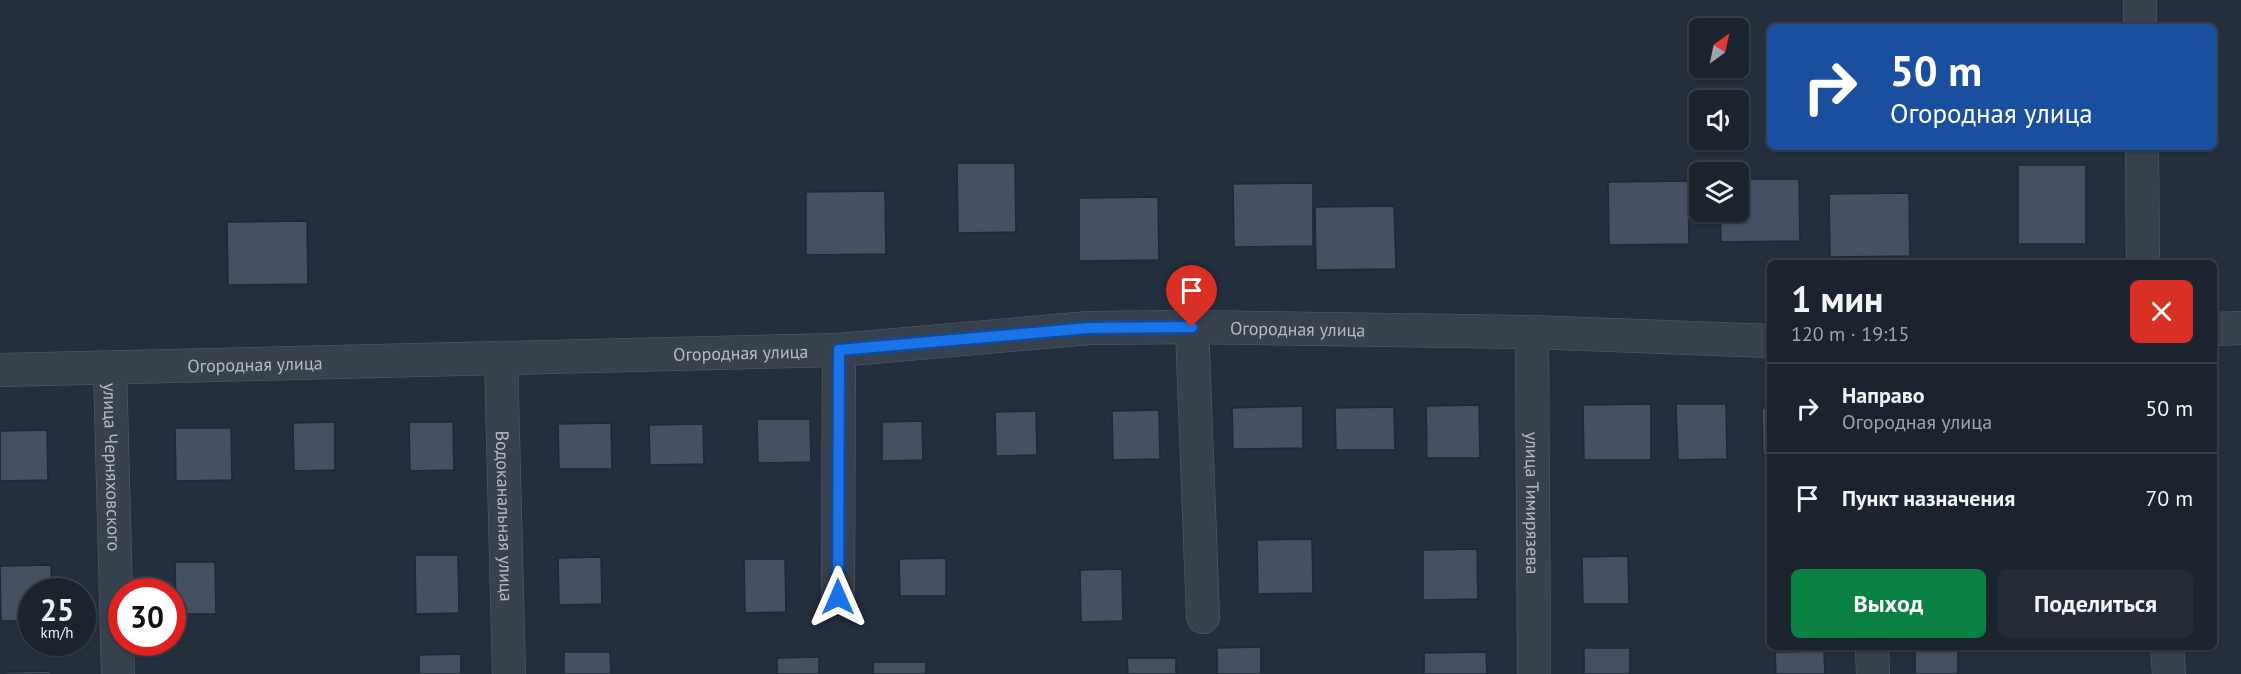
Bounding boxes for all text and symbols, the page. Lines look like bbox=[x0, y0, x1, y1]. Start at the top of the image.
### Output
north arrow bbox=[1689, 18, 1749, 78]
map controls bbox=[1689, 18, 1749, 222]
text: 50 m bbox=[1890, 43, 1982, 98]
icon: right bbox=[1791, 48, 1869, 126]
button: sound bbox=[1689, 90, 1749, 150]
text: Огородная улица bbox=[1890, 96, 2093, 130]
button: layers bbox=[1689, 162, 1749, 222]
pin bbox=[1166, 265, 1217, 327]
icon: arrive bbox=[1175, 274, 1208, 307]
text: 1 мин bbox=[1791, 275, 1883, 322]
button: close bbox=[2130, 280, 2193, 343]
street label: Огородная улица bbox=[1230, 316, 1366, 341]
text: 120 m · 19:15 bbox=[1791, 321, 1909, 347]
street label: Огородная улица bbox=[673, 339, 809, 365]
street label: Огородная улица bbox=[187, 351, 323, 377]
text: Направо bbox=[1842, 381, 1925, 409]
street label: улица Черняховского bbox=[99, 382, 126, 551]
icon: right bbox=[1791, 392, 1824, 425]
text: 50 m bbox=[2145, 394, 2193, 422]
text: Огородная улица bbox=[1842, 409, 1992, 435]
street label: Водоканальная улица bbox=[491, 430, 519, 602]
street label: улица Тимирязева bbox=[1521, 432, 1545, 574]
icon: arrive bbox=[1791, 482, 1824, 515]
text: Пункт назначения bbox=[1842, 484, 2015, 512]
text: 70 m bbox=[2145, 484, 2193, 512]
position arrow bbox=[806, 565, 870, 629]
button: Выход bbox=[1791, 569, 1986, 638]
button: Поделиться bbox=[1998, 569, 2193, 638]
speed limit sign: 30 bbox=[108, 578, 186, 656]
text: 25 bbox=[40, 590, 74, 629]
text: km/h bbox=[41, 623, 73, 642]

